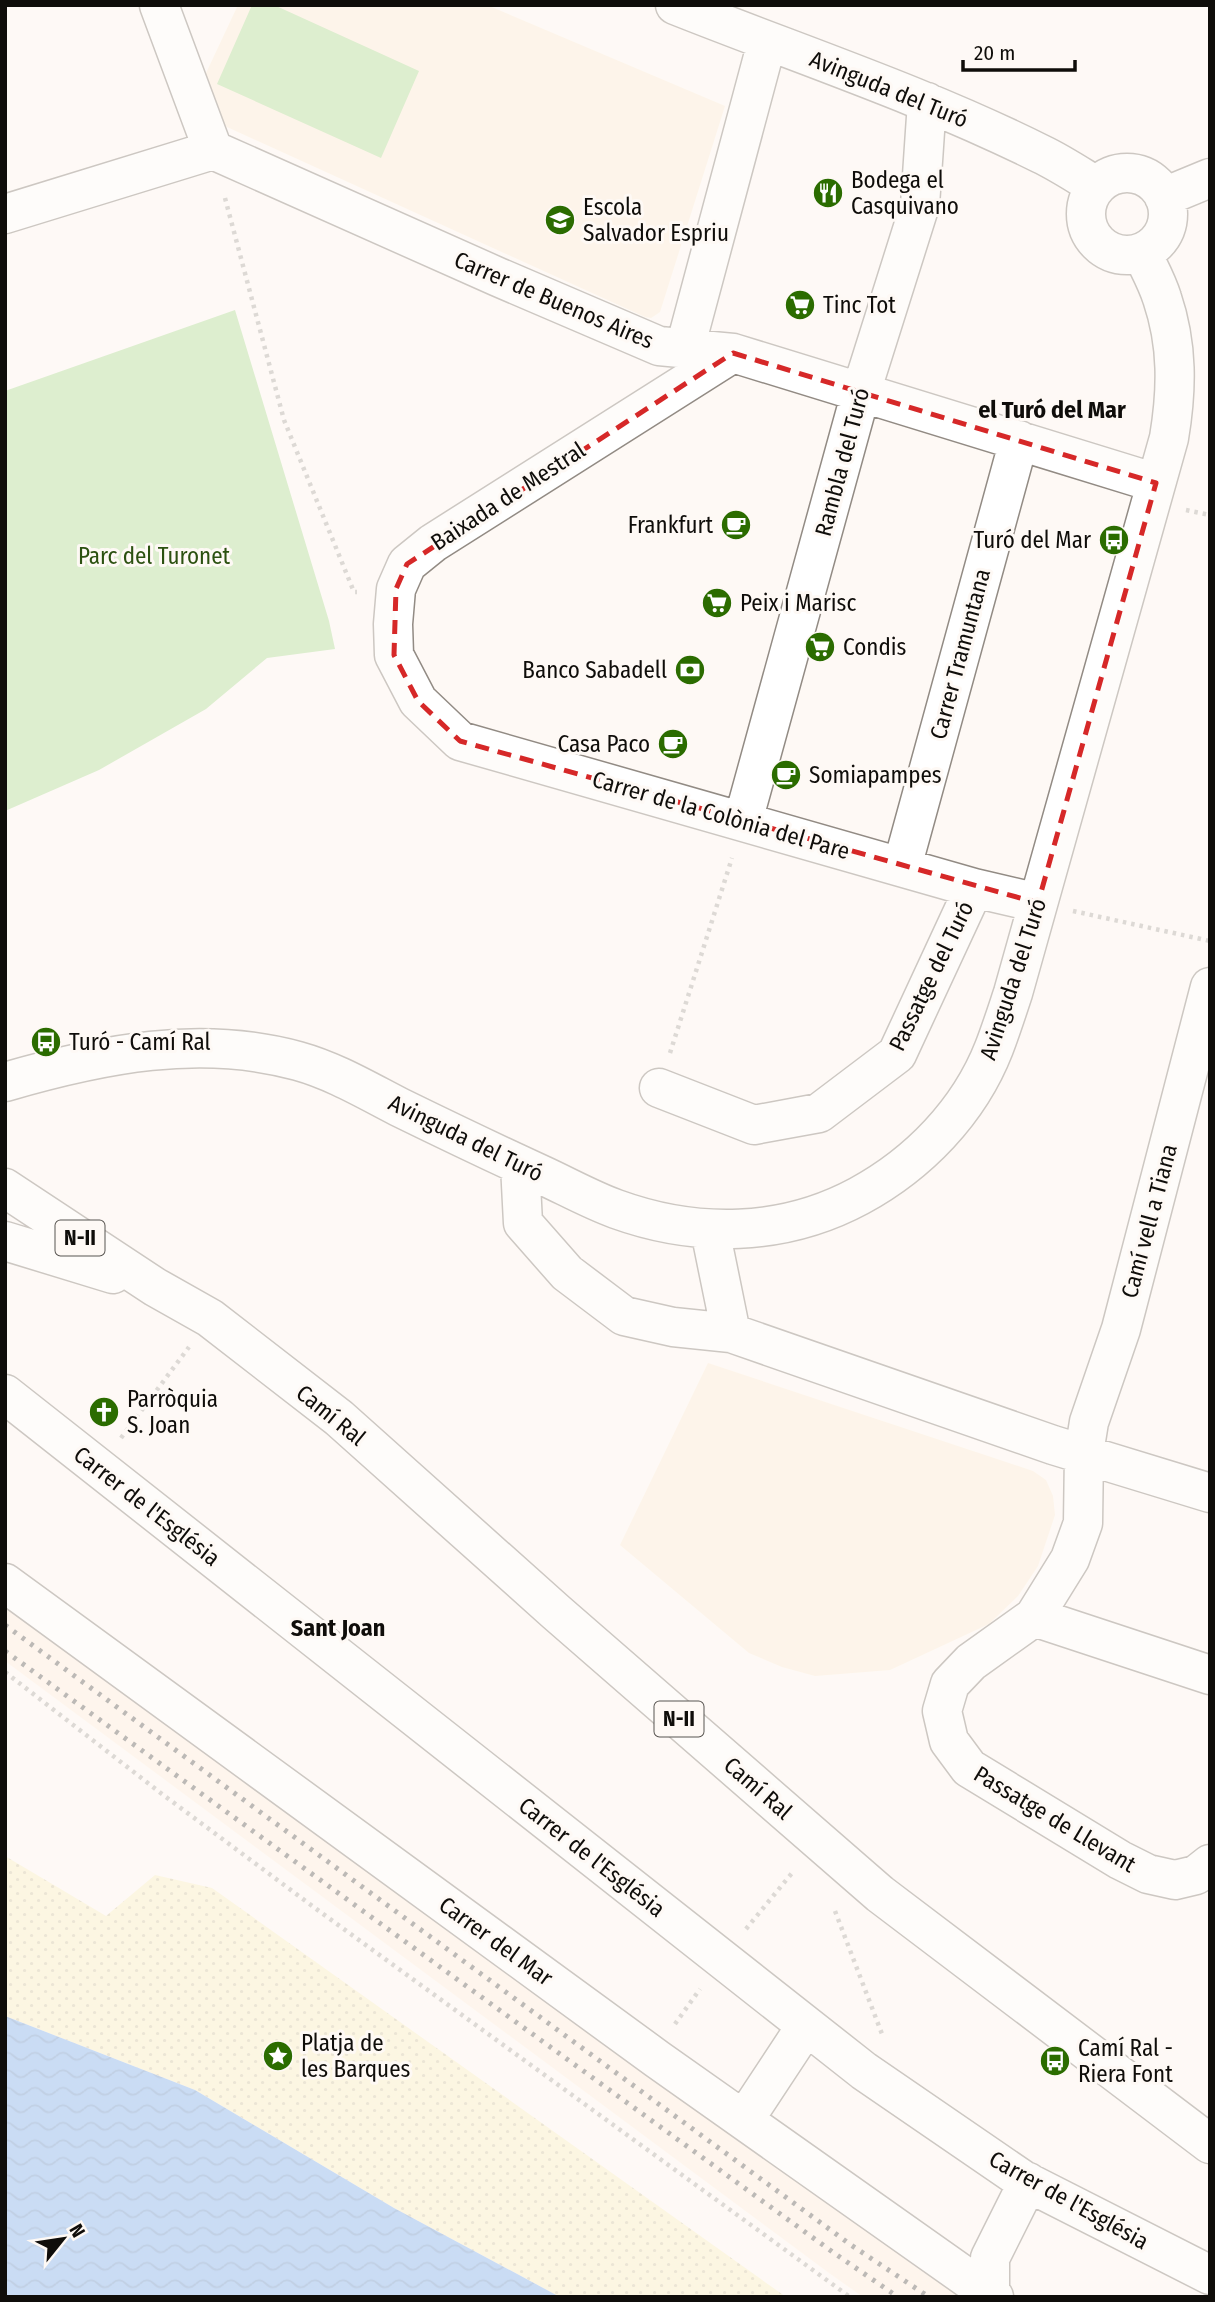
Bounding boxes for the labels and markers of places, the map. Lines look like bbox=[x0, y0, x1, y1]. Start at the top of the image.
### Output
place label: Bodega el Casquivano bbox=[851, 166, 959, 220]
restaurant icon: Bodega el Casquivano bbox=[811, 176, 845, 210]
place label: Escola Salvador Espriu bbox=[583, 193, 729, 247]
school or university icon: Escola Salvador Espriu bbox=[543, 203, 577, 237]
supermarket icon: Tinc Tot bbox=[783, 288, 817, 322]
place label: Tinc Tot bbox=[823, 291, 896, 319]
cafe icon: Frankfurt bbox=[719, 508, 753, 542]
place label: Frankfurt bbox=[628, 511, 713, 539]
bus stop icon: Turó del Mar bbox=[1097, 523, 1131, 557]
place label: Turó del Mar bbox=[974, 526, 1091, 554]
supermarket icon: Peix i Marisc bbox=[700, 586, 734, 620]
place label: Peix i Marisc bbox=[740, 589, 856, 617]
supermarket icon: Condis bbox=[803, 630, 837, 664]
place label: Condis bbox=[843, 633, 907, 661]
bank icon: Banco Sabadell bbox=[673, 653, 707, 687]
place label: Banco Sabadell bbox=[522, 656, 667, 684]
cafe icon: Casa Paco bbox=[656, 727, 690, 761]
place label: Casa Paco bbox=[557, 730, 650, 758]
cafe icon: Somiapampes bbox=[769, 758, 803, 792]
place label: Somiapampes bbox=[809, 761, 942, 789]
bus stop icon: Turó - Camí Ral bbox=[29, 1025, 63, 1059]
place label: Turó - Camí Ral bbox=[69, 1028, 211, 1056]
place label: Parròquia S. Joan bbox=[127, 1385, 218, 1439]
church icon: Parròquia S. Joan bbox=[87, 1395, 121, 1429]
place label: Platja de les Barques bbox=[301, 2029, 410, 2083]
place label: Camí Ral - Riera Font bbox=[1078, 2034, 1173, 2088]
place icon: Platja de les Barques bbox=[261, 2039, 295, 2073]
bus stop icon: Camí Ral - Riera Font bbox=[1038, 2044, 1072, 2078]

